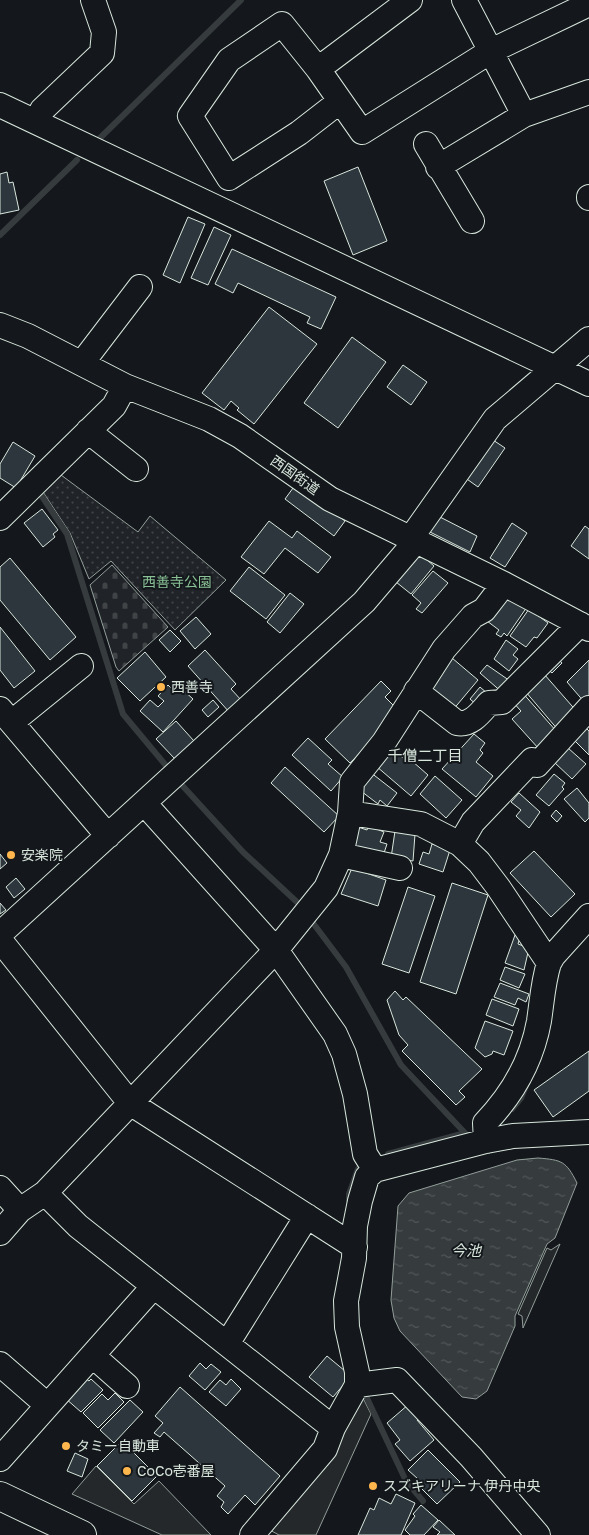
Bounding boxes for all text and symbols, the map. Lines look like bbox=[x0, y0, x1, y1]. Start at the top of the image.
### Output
street label: 西国街道 bbox=[267, 452, 323, 498]
park label: 西善寺公園 bbox=[142, 573, 212, 590]
place label: 西善寺 bbox=[171, 678, 213, 695]
marker: 西善寺 bbox=[155, 681, 167, 693]
district label: 千僧二丁目 bbox=[387, 746, 463, 764]
place label: 安楽院 bbox=[21, 846, 63, 863]
marker: 安楽院 bbox=[5, 849, 17, 861]
water label: 今池 bbox=[451, 1241, 483, 1259]
place label: タミー自動車 bbox=[76, 1437, 160, 1454]
marker: タミー自動車 bbox=[60, 1440, 72, 1452]
place label: CoCo壱番屋 bbox=[137, 1462, 215, 1479]
marker: CoCo壱番屋 bbox=[121, 1465, 133, 1477]
place label: スズキアリーナ 伊丹中央 bbox=[383, 1477, 541, 1494]
marker: スズキアリーナ 伊丹中央 bbox=[367, 1480, 379, 1492]

